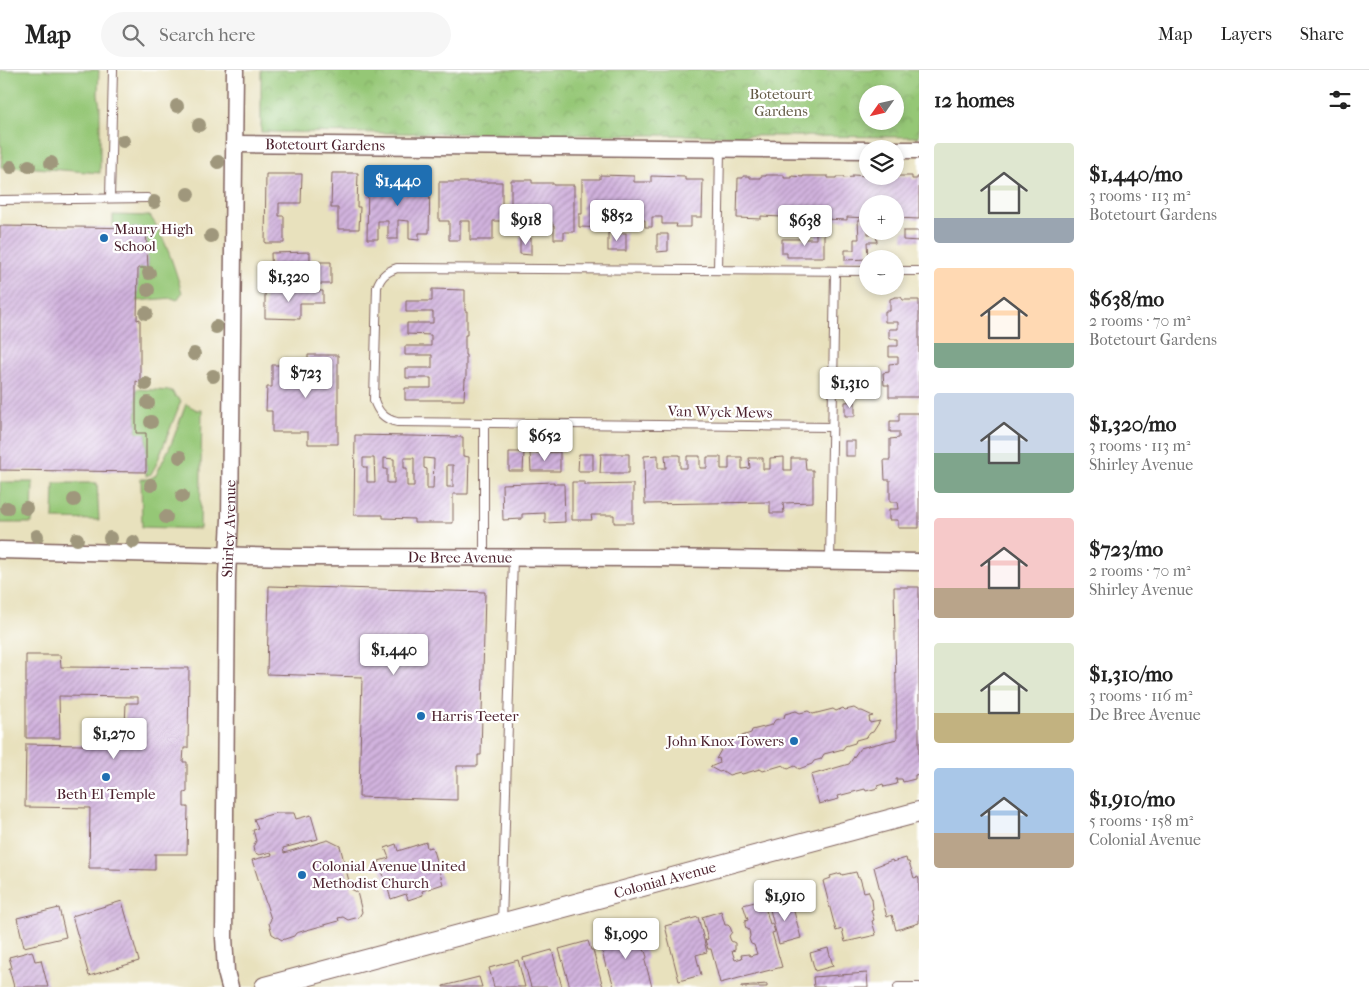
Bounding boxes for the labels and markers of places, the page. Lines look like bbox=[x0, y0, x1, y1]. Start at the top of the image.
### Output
pin: $1,440 bbox=[357, 164, 439, 207]
pin: $852 bbox=[587, 200, 647, 242]
pin: $918 bbox=[496, 204, 556, 246]
pin: $638 bbox=[775, 204, 835, 247]
place label: Maury High School bbox=[114, 220, 194, 255]
marker: Maury High School bbox=[98, 232, 110, 244]
pin: $1,320 bbox=[248, 260, 330, 303]
pin: $723 bbox=[276, 356, 336, 399]
pin: $1,310 bbox=[809, 366, 891, 409]
pin: $652 bbox=[515, 420, 575, 462]
pin: $1,440 bbox=[353, 634, 435, 676]
place label: Harris Teeter bbox=[431, 707, 519, 725]
marker: Harris Teeter bbox=[415, 710, 427, 722]
pin: $1,270 bbox=[73, 718, 155, 760]
place label: John Knox Towers bbox=[666, 732, 784, 750]
marker: John Knox Towers bbox=[788, 735, 800, 747]
marker: Beth El Temple bbox=[100, 771, 112, 783]
place label: Beth El Temple bbox=[57, 785, 156, 803]
place label: Colonial Avenue United Methodist Church bbox=[312, 857, 467, 892]
marker: Colonial Avenue United Methodist Church bbox=[296, 869, 308, 881]
pin: $1,910 bbox=[744, 880, 826, 922]
pin: $1,090 bbox=[585, 918, 667, 960]

